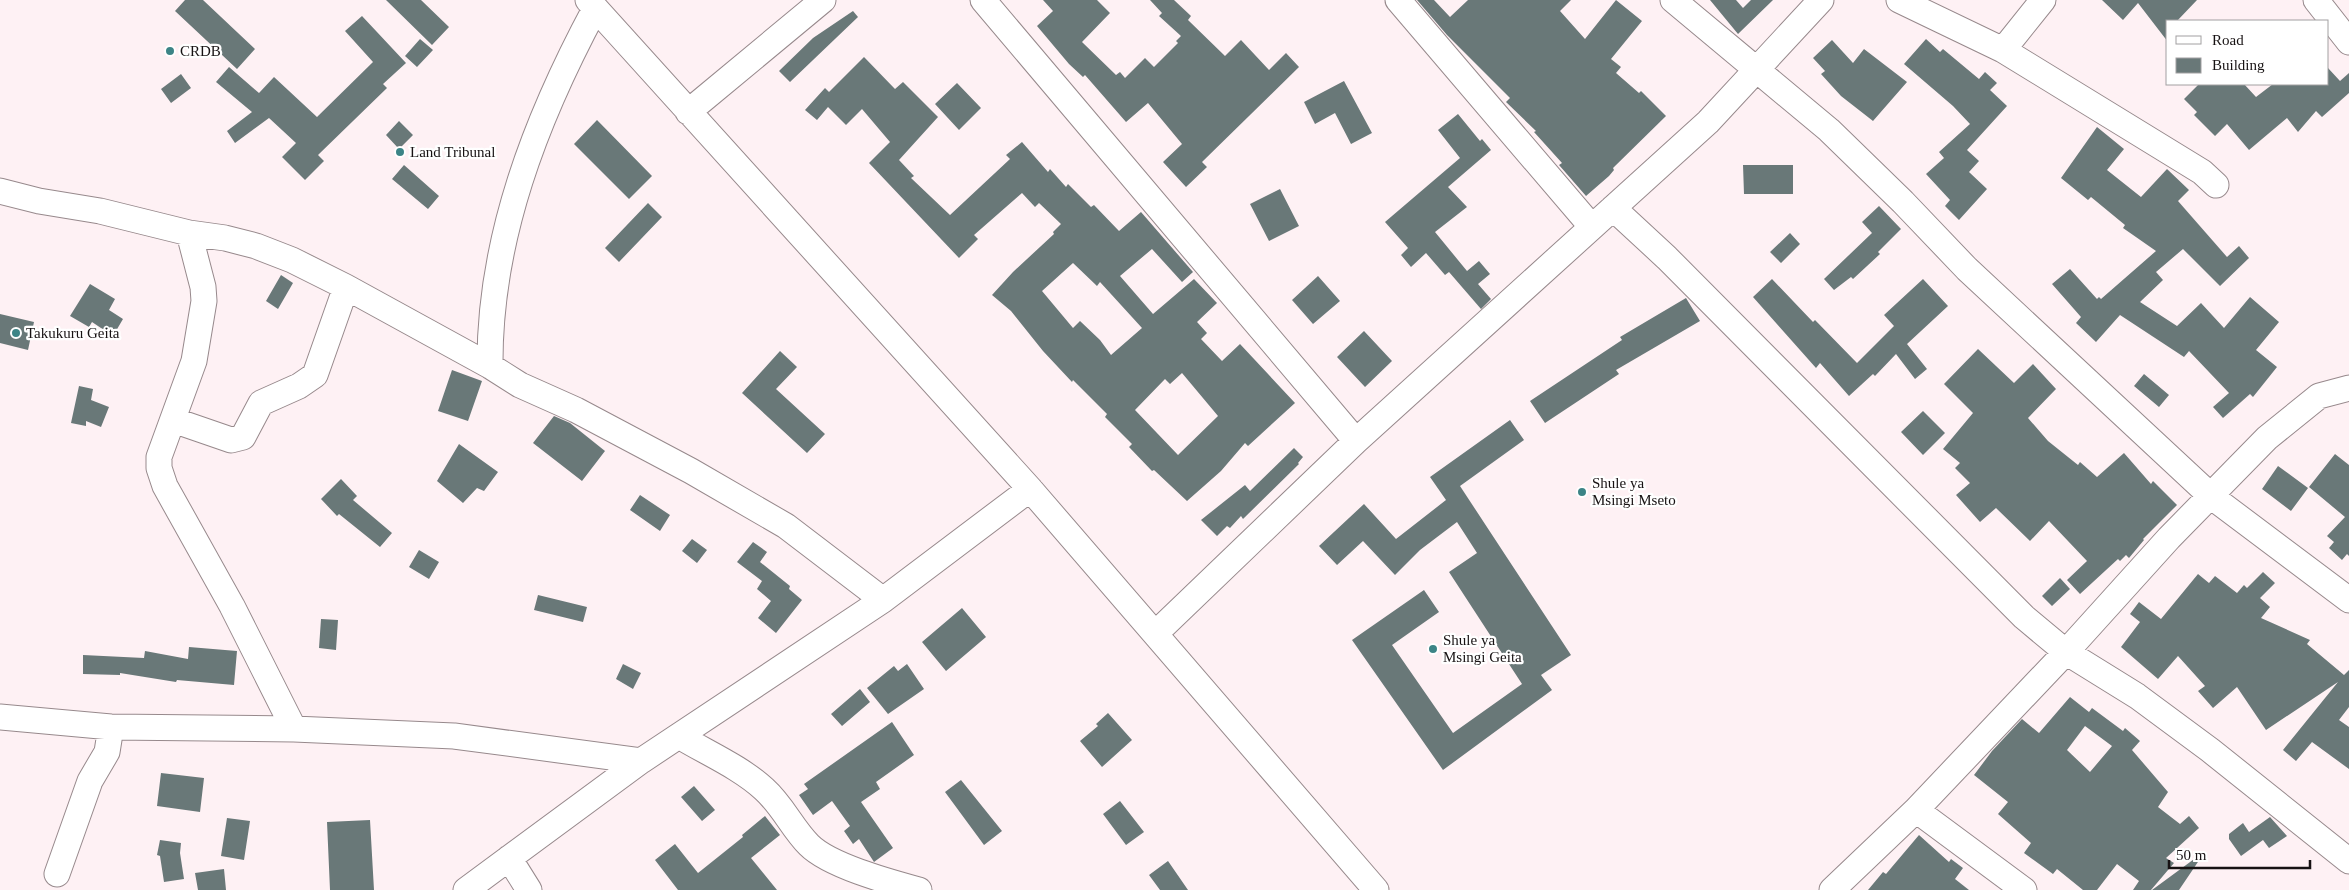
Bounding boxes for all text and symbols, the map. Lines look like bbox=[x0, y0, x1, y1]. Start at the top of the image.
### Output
legend bbox=[2166, 20, 2329, 85]
text: Road bbox=[2212, 32, 2244, 48]
place label: CRDB bbox=[180, 43, 221, 59]
marker: CRDB bbox=[164, 45, 176, 57]
text: Building bbox=[2212, 57, 2265, 73]
place label: Land Tribunal bbox=[410, 144, 495, 160]
marker: Land Tribunal bbox=[394, 146, 406, 158]
place label: Takukuru Geita bbox=[26, 325, 120, 341]
marker: Takukuru Geita bbox=[10, 327, 22, 339]
place label: Shule ya Msingi Mseto bbox=[1592, 475, 1676, 508]
marker: Shule ya Msingi Mseto bbox=[1576, 486, 1588, 498]
place label: Shule ya Msingi Geita bbox=[1443, 632, 1522, 665]
marker: Shule ya Msingi Geita bbox=[1427, 643, 1439, 655]
scale bar bbox=[2169, 838, 2310, 870]
text: 50 m bbox=[2176, 847, 2207, 863]

